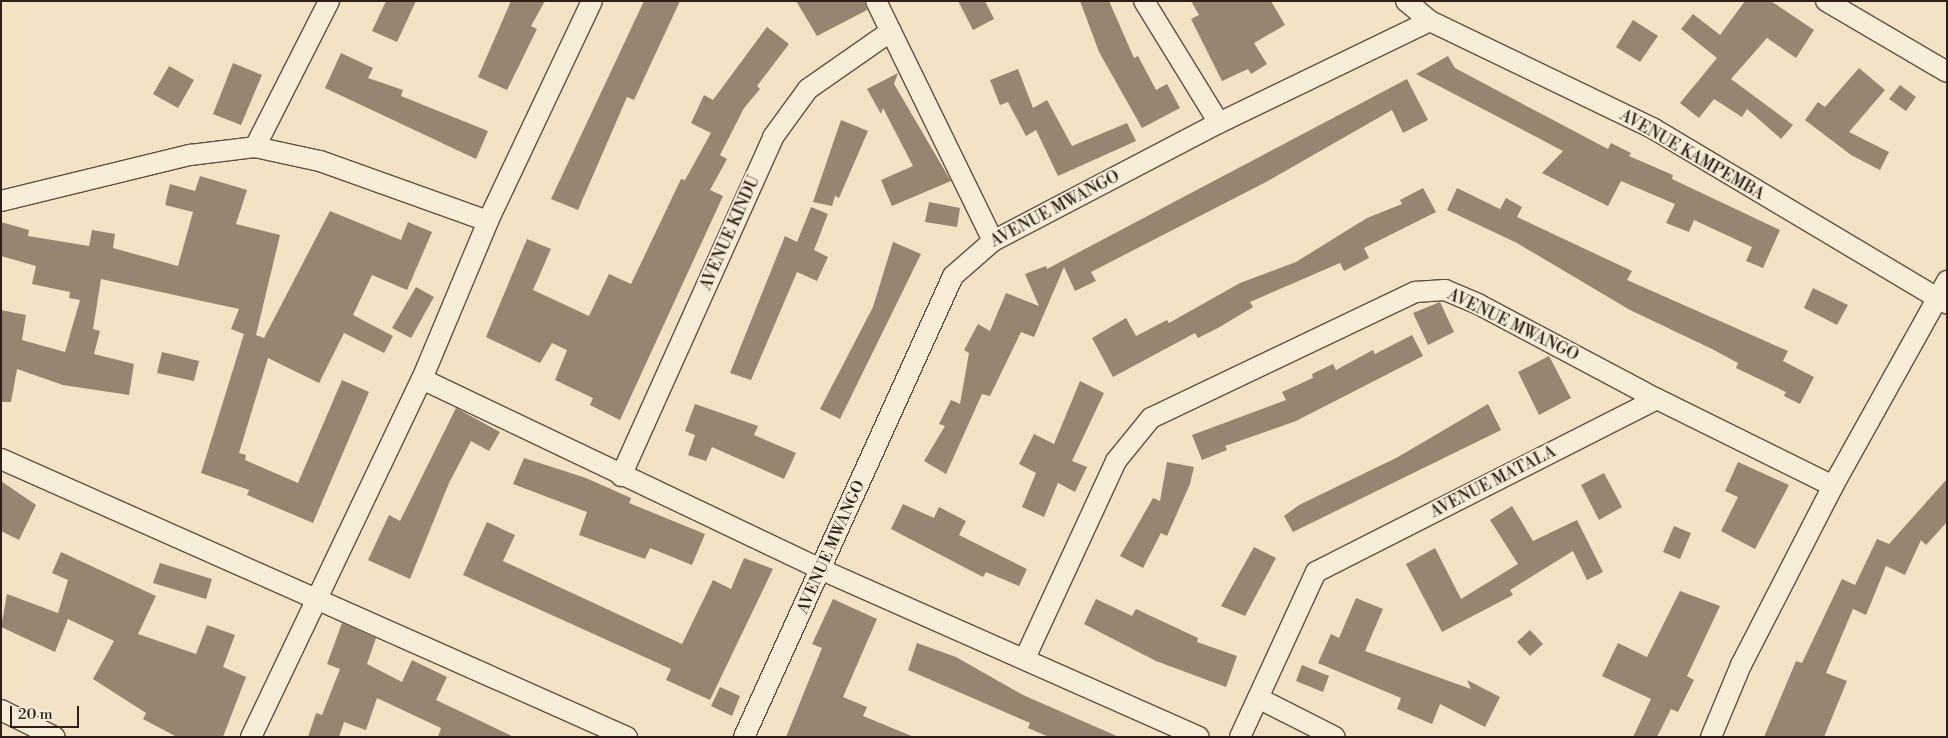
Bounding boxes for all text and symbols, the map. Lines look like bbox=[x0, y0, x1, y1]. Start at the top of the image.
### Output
street label: AVENUE KAMPEMBA bbox=[1616, 106, 1768, 204]
street label: AVENUE MWANGO bbox=[987, 167, 1123, 251]
street label: AVENUE KINDU bbox=[696, 173, 764, 293]
street label: AVENUE MWANGO bbox=[1444, 285, 1582, 365]
street label: AVENUE MATALA bbox=[1427, 442, 1559, 522]
street label: AVENUE MWANGO bbox=[793, 477, 869, 617]
scale bar bbox=[12, 696, 81, 728]
text: 20 m bbox=[18, 705, 53, 724]

